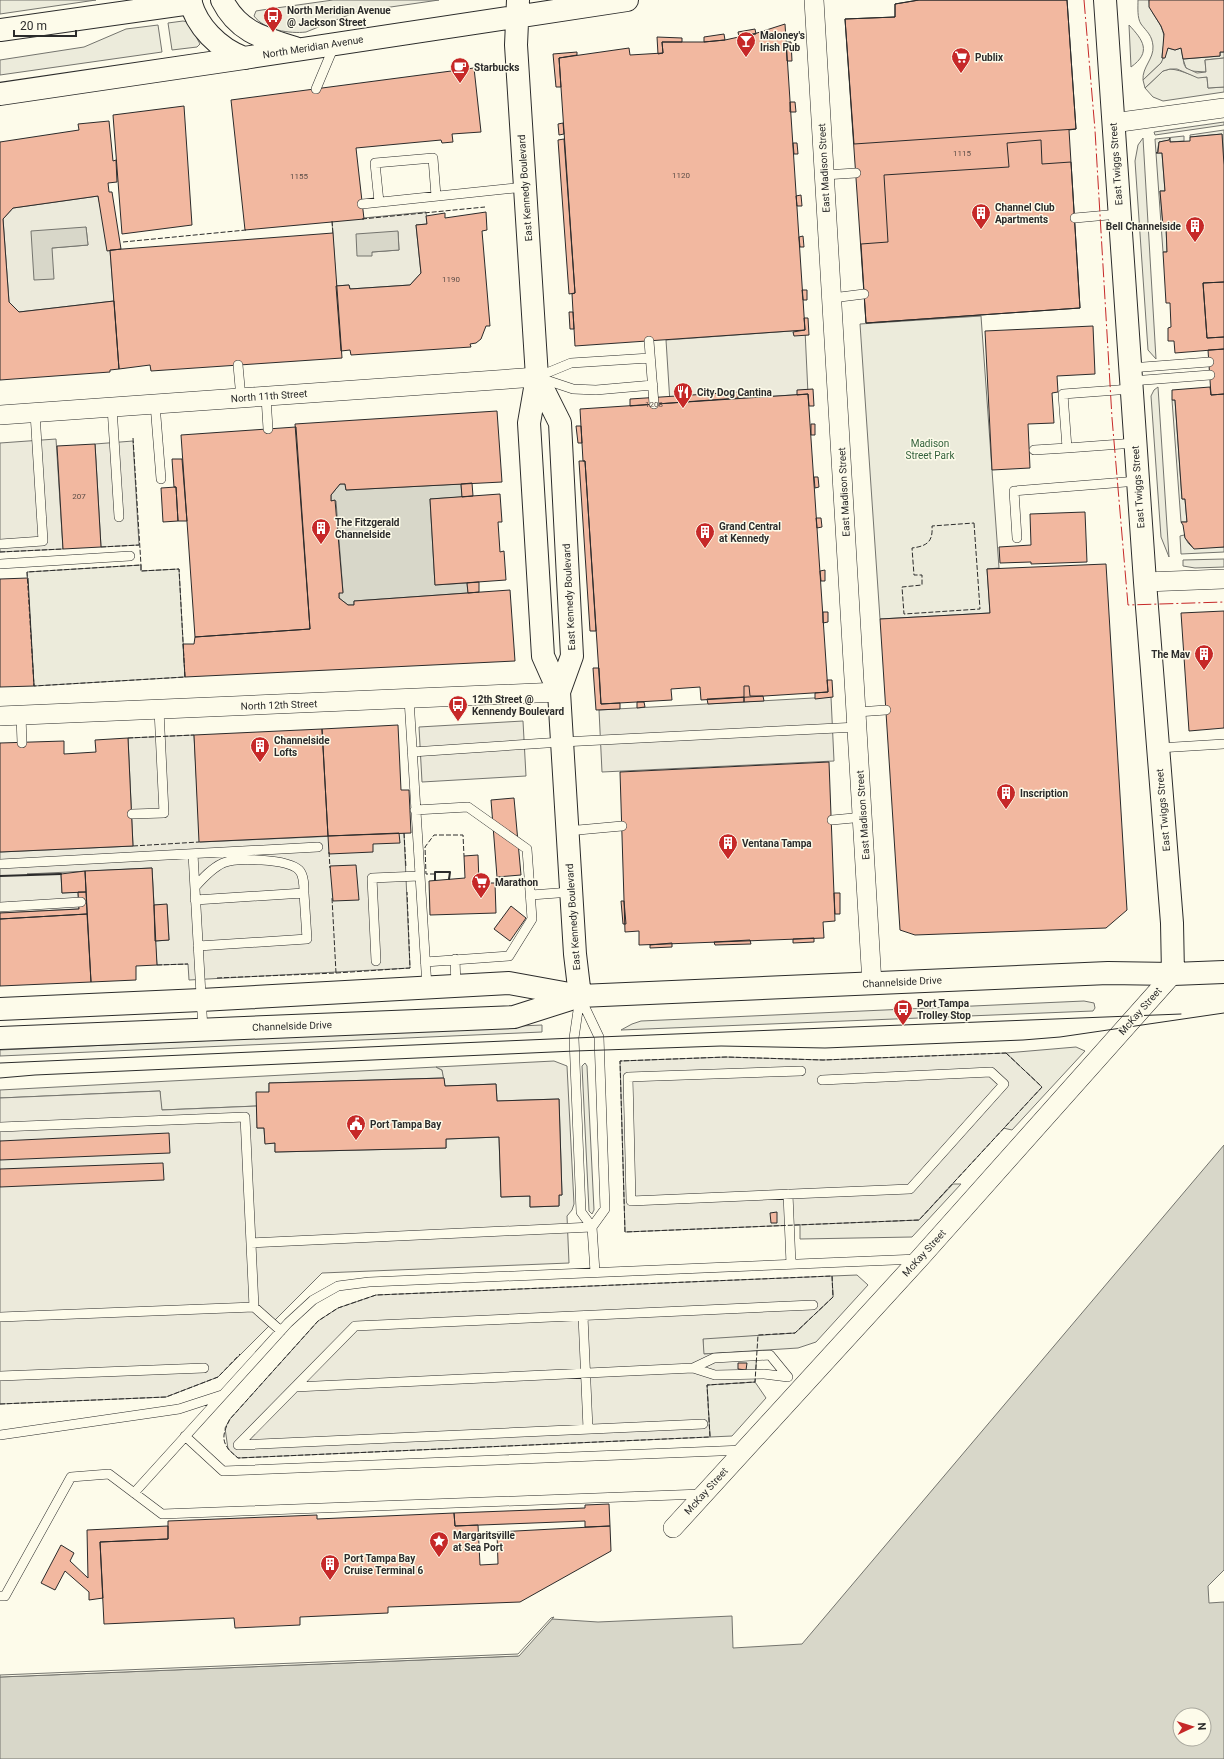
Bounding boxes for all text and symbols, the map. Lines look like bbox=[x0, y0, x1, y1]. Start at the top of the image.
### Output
bus stop icon: North Meridian Avenue @ Jackson Street bbox=[262, 5, 284, 33]
place label: North Meridian Avenue @ Jackson Street bbox=[287, 5, 391, 28]
scale bar bbox=[14, 12, 76, 38]
text: 20 m bbox=[20, 19, 47, 33]
bar icon: Maloney's Irish Pub bbox=[735, 30, 757, 58]
place label: Maloney's Irish Pub bbox=[760, 30, 805, 53]
street label: North Meridian Avenue bbox=[262, 34, 364, 60]
supermarket icon: Publix bbox=[950, 46, 972, 74]
place label: Publix bbox=[975, 52, 1004, 63]
cafe icon: Starbucks bbox=[449, 56, 471, 84]
place label: Starbucks bbox=[474, 62, 519, 73]
street label: East Twiggs Street bbox=[1108, 122, 1124, 206]
street label: East Madison Street bbox=[816, 123, 832, 213]
street label: East Kennedy Boulevard bbox=[516, 134, 534, 242]
house number: 1115 bbox=[953, 149, 971, 158]
house number: 1120 bbox=[672, 171, 690, 180]
house number: 1155 bbox=[290, 172, 308, 181]
building icon: Channel Club Apartments bbox=[970, 202, 992, 230]
place label: Channel Club Apartments bbox=[995, 202, 1055, 225]
building icon: Bell Channelside bbox=[1184, 215, 1206, 243]
place label: Bell Channelside bbox=[1106, 221, 1182, 232]
house number: 1190 bbox=[442, 275, 460, 284]
restaurant icon: City Dog Cantina bbox=[672, 381, 694, 409]
place label: City Dog Cantina bbox=[697, 387, 773, 398]
street label: North 11th Street bbox=[230, 388, 308, 404]
house number: 1208 bbox=[645, 400, 663, 409]
park label: Madison Street Park bbox=[905, 438, 955, 461]
street label: East Twiggs Street bbox=[1130, 445, 1146, 529]
street label: East Madison Street bbox=[836, 447, 852, 537]
house number: 207 bbox=[72, 492, 86, 501]
building icon: The Fitzgerald Channelside bbox=[310, 517, 332, 545]
place label: The Fitzgerald Channelside bbox=[335, 517, 400, 540]
building icon: Grand Central at Kennedy bbox=[694, 521, 716, 549]
place label: Grand Central at Kennedy bbox=[719, 521, 781, 544]
street label: East Kennedy Boulevard bbox=[561, 543, 577, 651]
building icon: The Mav bbox=[1193, 643, 1215, 671]
place label: The Mav bbox=[1151, 649, 1190, 660]
bus stop icon: 12th Street @ Kennendy Boulevard bbox=[447, 694, 469, 722]
place label: 12th Street @ Kennendy Boulevard bbox=[472, 694, 565, 717]
street label: North 12th Street bbox=[241, 698, 317, 712]
building icon: Channelside Lofts bbox=[249, 735, 271, 763]
place label: Channelside Lofts bbox=[274, 735, 330, 758]
street label: East Twiggs Street bbox=[1154, 768, 1172, 852]
street label: East Madison Street bbox=[854, 770, 872, 860]
building icon: Inscription bbox=[995, 782, 1017, 810]
place label: Inscription bbox=[1020, 788, 1068, 799]
building icon: Ventana Tampa bbox=[717, 832, 739, 860]
place label: Ventana Tampa bbox=[742, 838, 812, 849]
street label: East Kennedy Boulevard bbox=[564, 863, 582, 971]
supermarket icon: Marathon bbox=[470, 871, 492, 899]
place label: Marathon bbox=[495, 877, 539, 888]
street label: Channelside Drive bbox=[862, 974, 942, 990]
street label: McKay Street bbox=[1116, 985, 1164, 1037]
bus stop icon: Port Tampa Trolley Stop bbox=[892, 998, 914, 1026]
place label: Port Tampa Trolley Stop bbox=[917, 998, 971, 1021]
street label: Channelside Drive bbox=[252, 1019, 332, 1033]
public building icon: Port Tampa Bay bbox=[345, 1113, 367, 1141]
place label: Port Tampa Bay bbox=[370, 1119, 442, 1130]
street label: McKay Street bbox=[900, 1227, 948, 1279]
street label: McKay Street bbox=[682, 1465, 730, 1517]
place icon: Margaritsville at Sea Port bbox=[428, 1530, 450, 1558]
place label: Margaritsville at Sea Port bbox=[453, 1530, 516, 1553]
building icon: Port Tampa Bay Cruise Terminal 6 bbox=[319, 1553, 341, 1581]
place label: Port Tampa Bay Cruise Terminal 6 bbox=[344, 1553, 423, 1576]
north arrow bbox=[1172, 1707, 1212, 1747]
text: N bbox=[1195, 1722, 1208, 1731]

